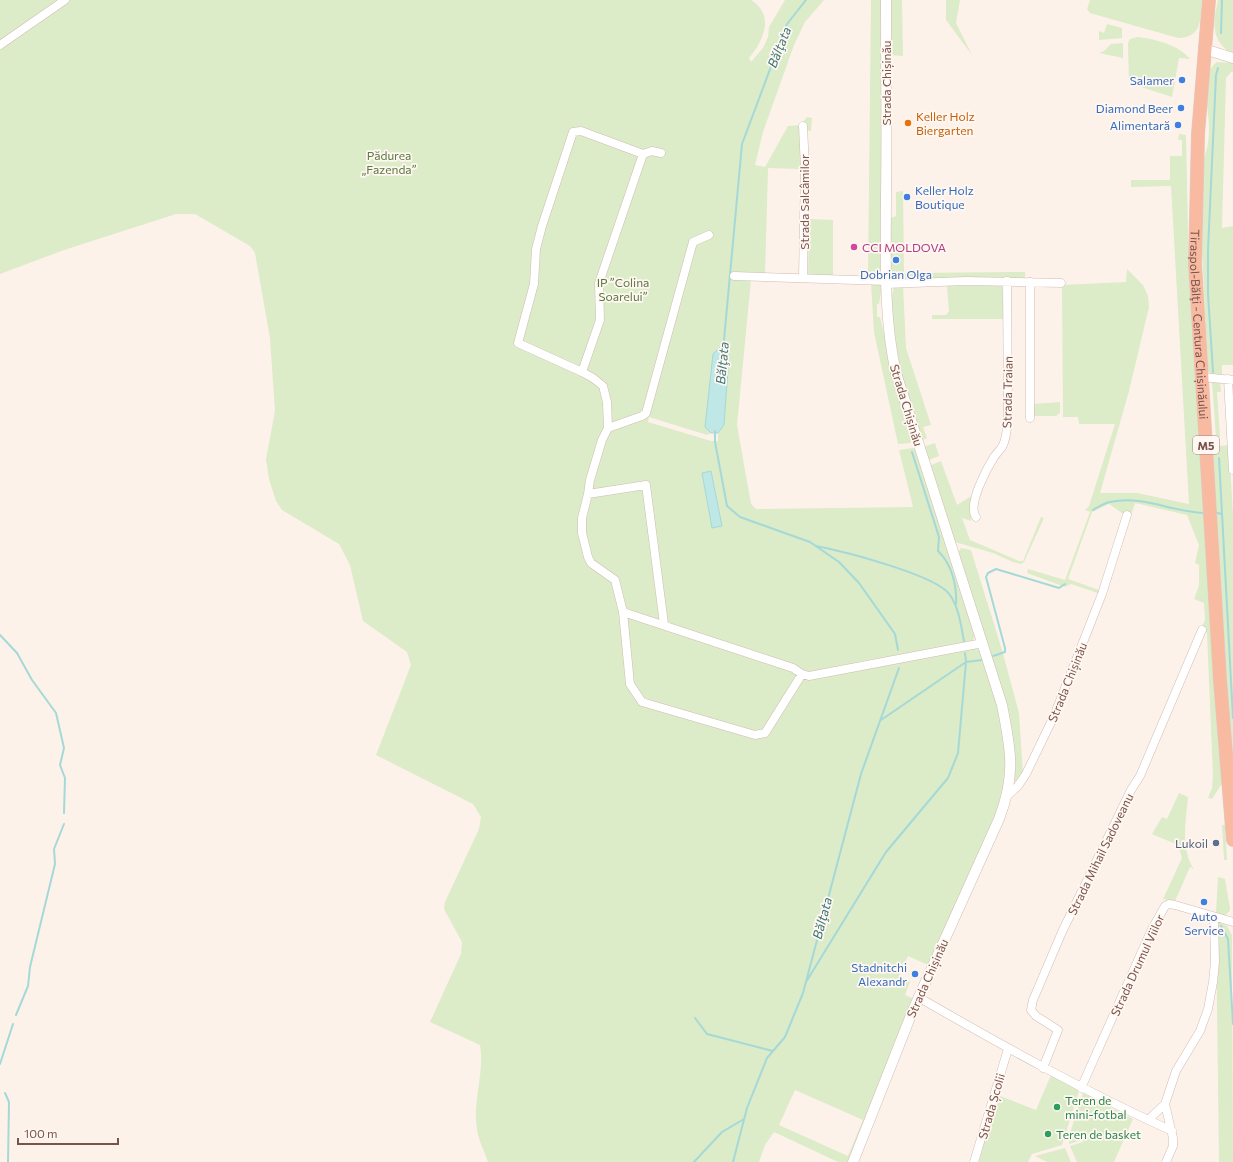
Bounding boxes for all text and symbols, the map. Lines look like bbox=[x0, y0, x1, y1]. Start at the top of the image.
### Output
water label: Bălţata bbox=[764, 24, 794, 70]
street label: Strada Chișinău bbox=[879, 41, 894, 125]
place label: Salamer bbox=[1130, 73, 1174, 87]
marker: Salamer bbox=[1177, 75, 1187, 85]
place label: Diamond Beer bbox=[1096, 101, 1173, 115]
marker: Diamond Beer bbox=[1176, 103, 1186, 113]
place label: Keller Holz Biergarten bbox=[916, 109, 975, 137]
marker: Keller Holz Biergarten bbox=[903, 118, 913, 128]
place label: Alimentară bbox=[1110, 118, 1170, 132]
marker: Alimentară bbox=[1173, 120, 1183, 130]
park label: Pădurea „Fazenda” bbox=[361, 148, 417, 176]
street label: Strada Salcâmilor bbox=[797, 154, 811, 250]
place label: Keller Holz Boutique bbox=[915, 183, 974, 211]
marker: Keller Holz Boutique bbox=[902, 192, 912, 202]
street label: Tiraspol-Bălţi - Centura Chișinăului bbox=[1188, 229, 1211, 420]
place label: CCI MOLDOVA bbox=[862, 240, 946, 254]
marker: CCI MOLDOVA bbox=[849, 242, 859, 252]
marker: Dobrian Olga bbox=[891, 255, 901, 265]
place label: Dobrian Olga bbox=[860, 267, 932, 281]
park label: IP ”Colina Soarelui” bbox=[597, 275, 649, 303]
water label: Bălţata bbox=[712, 341, 732, 385]
street label: Strada Traian bbox=[999, 356, 1015, 428]
street label: Strada Chișinău bbox=[887, 362, 926, 448]
road number: M5 bbox=[1193, 436, 1219, 454]
street label: Strada Chișinău bbox=[1045, 640, 1090, 724]
street label: Strada Mihail Sadoveanu bbox=[1064, 791, 1136, 917]
place label: Lukoil bbox=[1175, 836, 1208, 850]
marker: Lukoil bbox=[1211, 838, 1221, 848]
water label: Bălţata bbox=[809, 895, 835, 941]
marker: Auto Service bbox=[1199, 897, 1209, 907]
place label: Auto Service bbox=[1184, 909, 1224, 937]
street label: Strada Drumul Viilor bbox=[1107, 912, 1167, 1018]
street label: Strada Chișinău bbox=[903, 936, 952, 1020]
place label: Stadnitchi Alexandr bbox=[851, 960, 907, 988]
marker: Stadnitchi Alexandr bbox=[910, 969, 920, 979]
street label: Strada Școlii bbox=[975, 1072, 1008, 1141]
place label: Teren de mini-fotbal bbox=[1065, 1093, 1126, 1121]
marker: Teren de mini-fotbal bbox=[1052, 1102, 1062, 1112]
scale bar bbox=[18, 1120, 118, 1146]
text: 100 m bbox=[24, 1126, 58, 1140]
place label: Teren de basket bbox=[1056, 1127, 1141, 1141]
marker: Teren de basket bbox=[1043, 1129, 1053, 1139]

